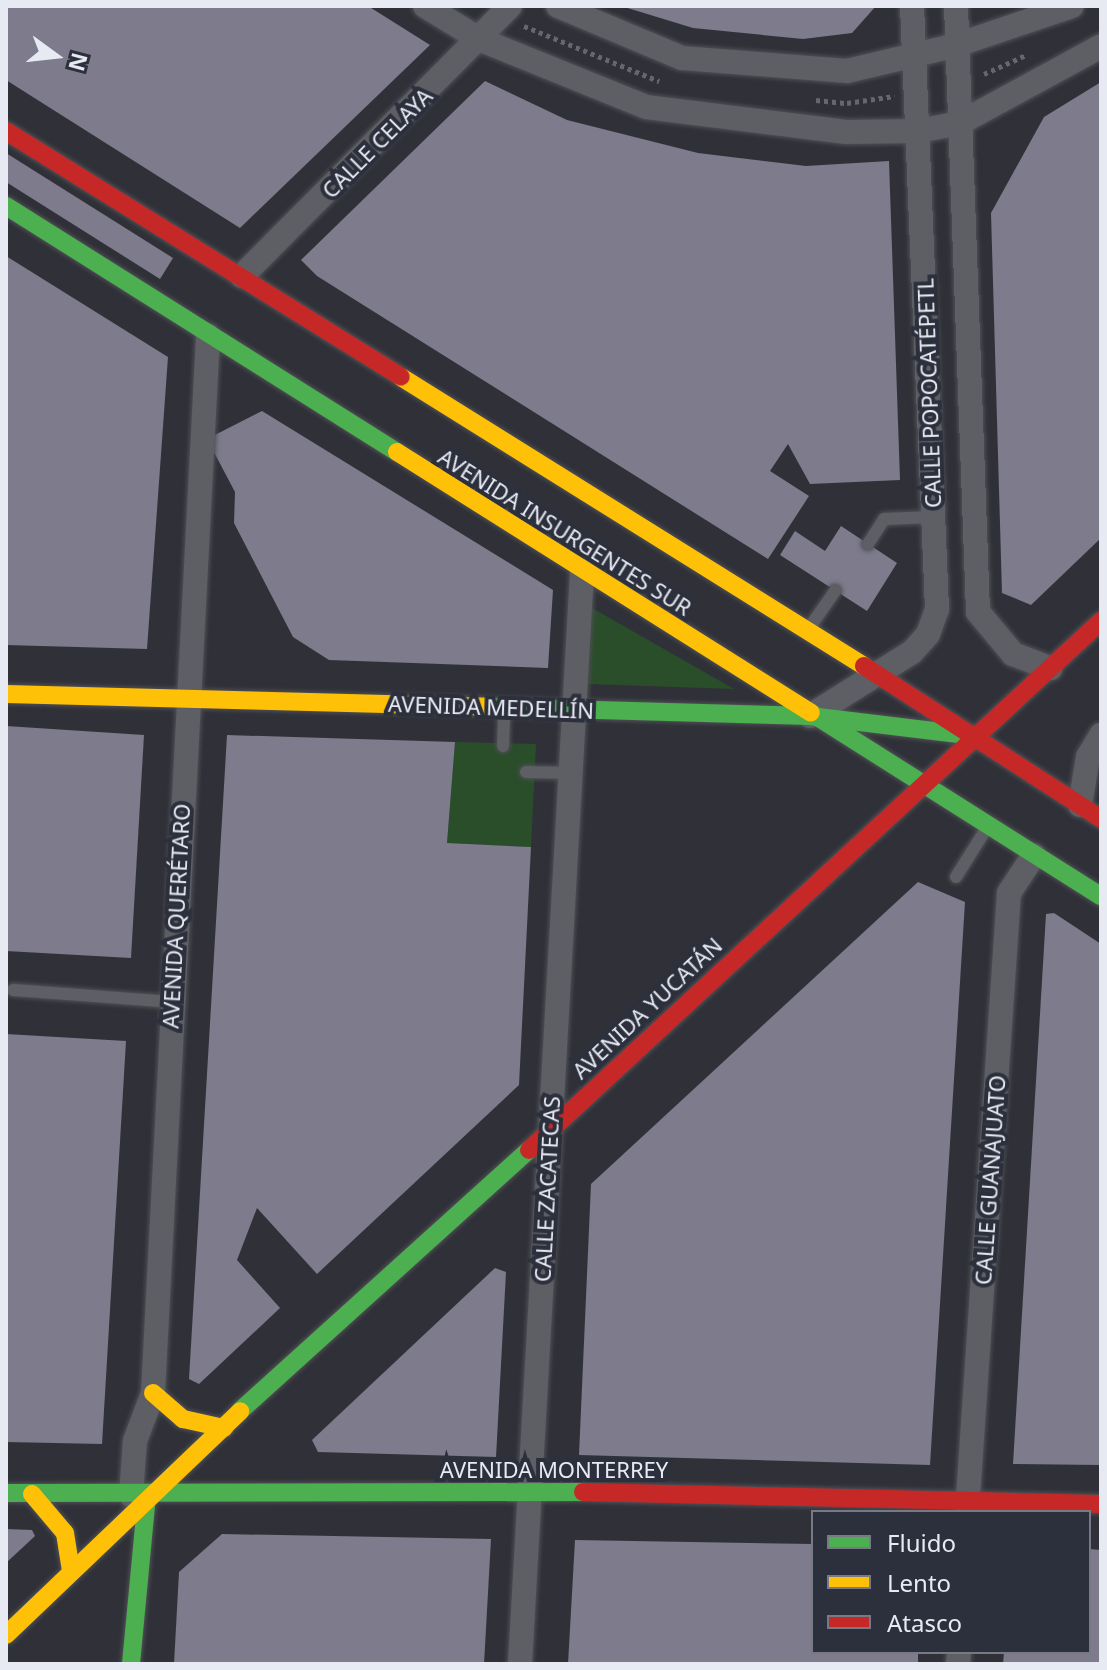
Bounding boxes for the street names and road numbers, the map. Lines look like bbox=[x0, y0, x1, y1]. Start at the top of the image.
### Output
street label: CALLE CELAYA bbox=[317, 83, 437, 203]
street label: CALLE POPOCATÉPETL bbox=[912, 278, 946, 508]
street label: AVENIDA INSURGENTES SUR bbox=[434, 443, 696, 621]
street label: AVENIDA MEDELLÍN bbox=[388, 690, 594, 724]
street label: AVENIDA QUERÉTARO bbox=[157, 803, 195, 1029]
street label: AVENIDA YUCATÁN bbox=[567, 932, 727, 1084]
street label: CALLE GUANAJUATO bbox=[970, 1074, 1010, 1286]
street label: CALLE ZACATECAS bbox=[529, 1095, 565, 1283]
street label: AVENIDA MONTERREY bbox=[440, 1457, 668, 1483]

